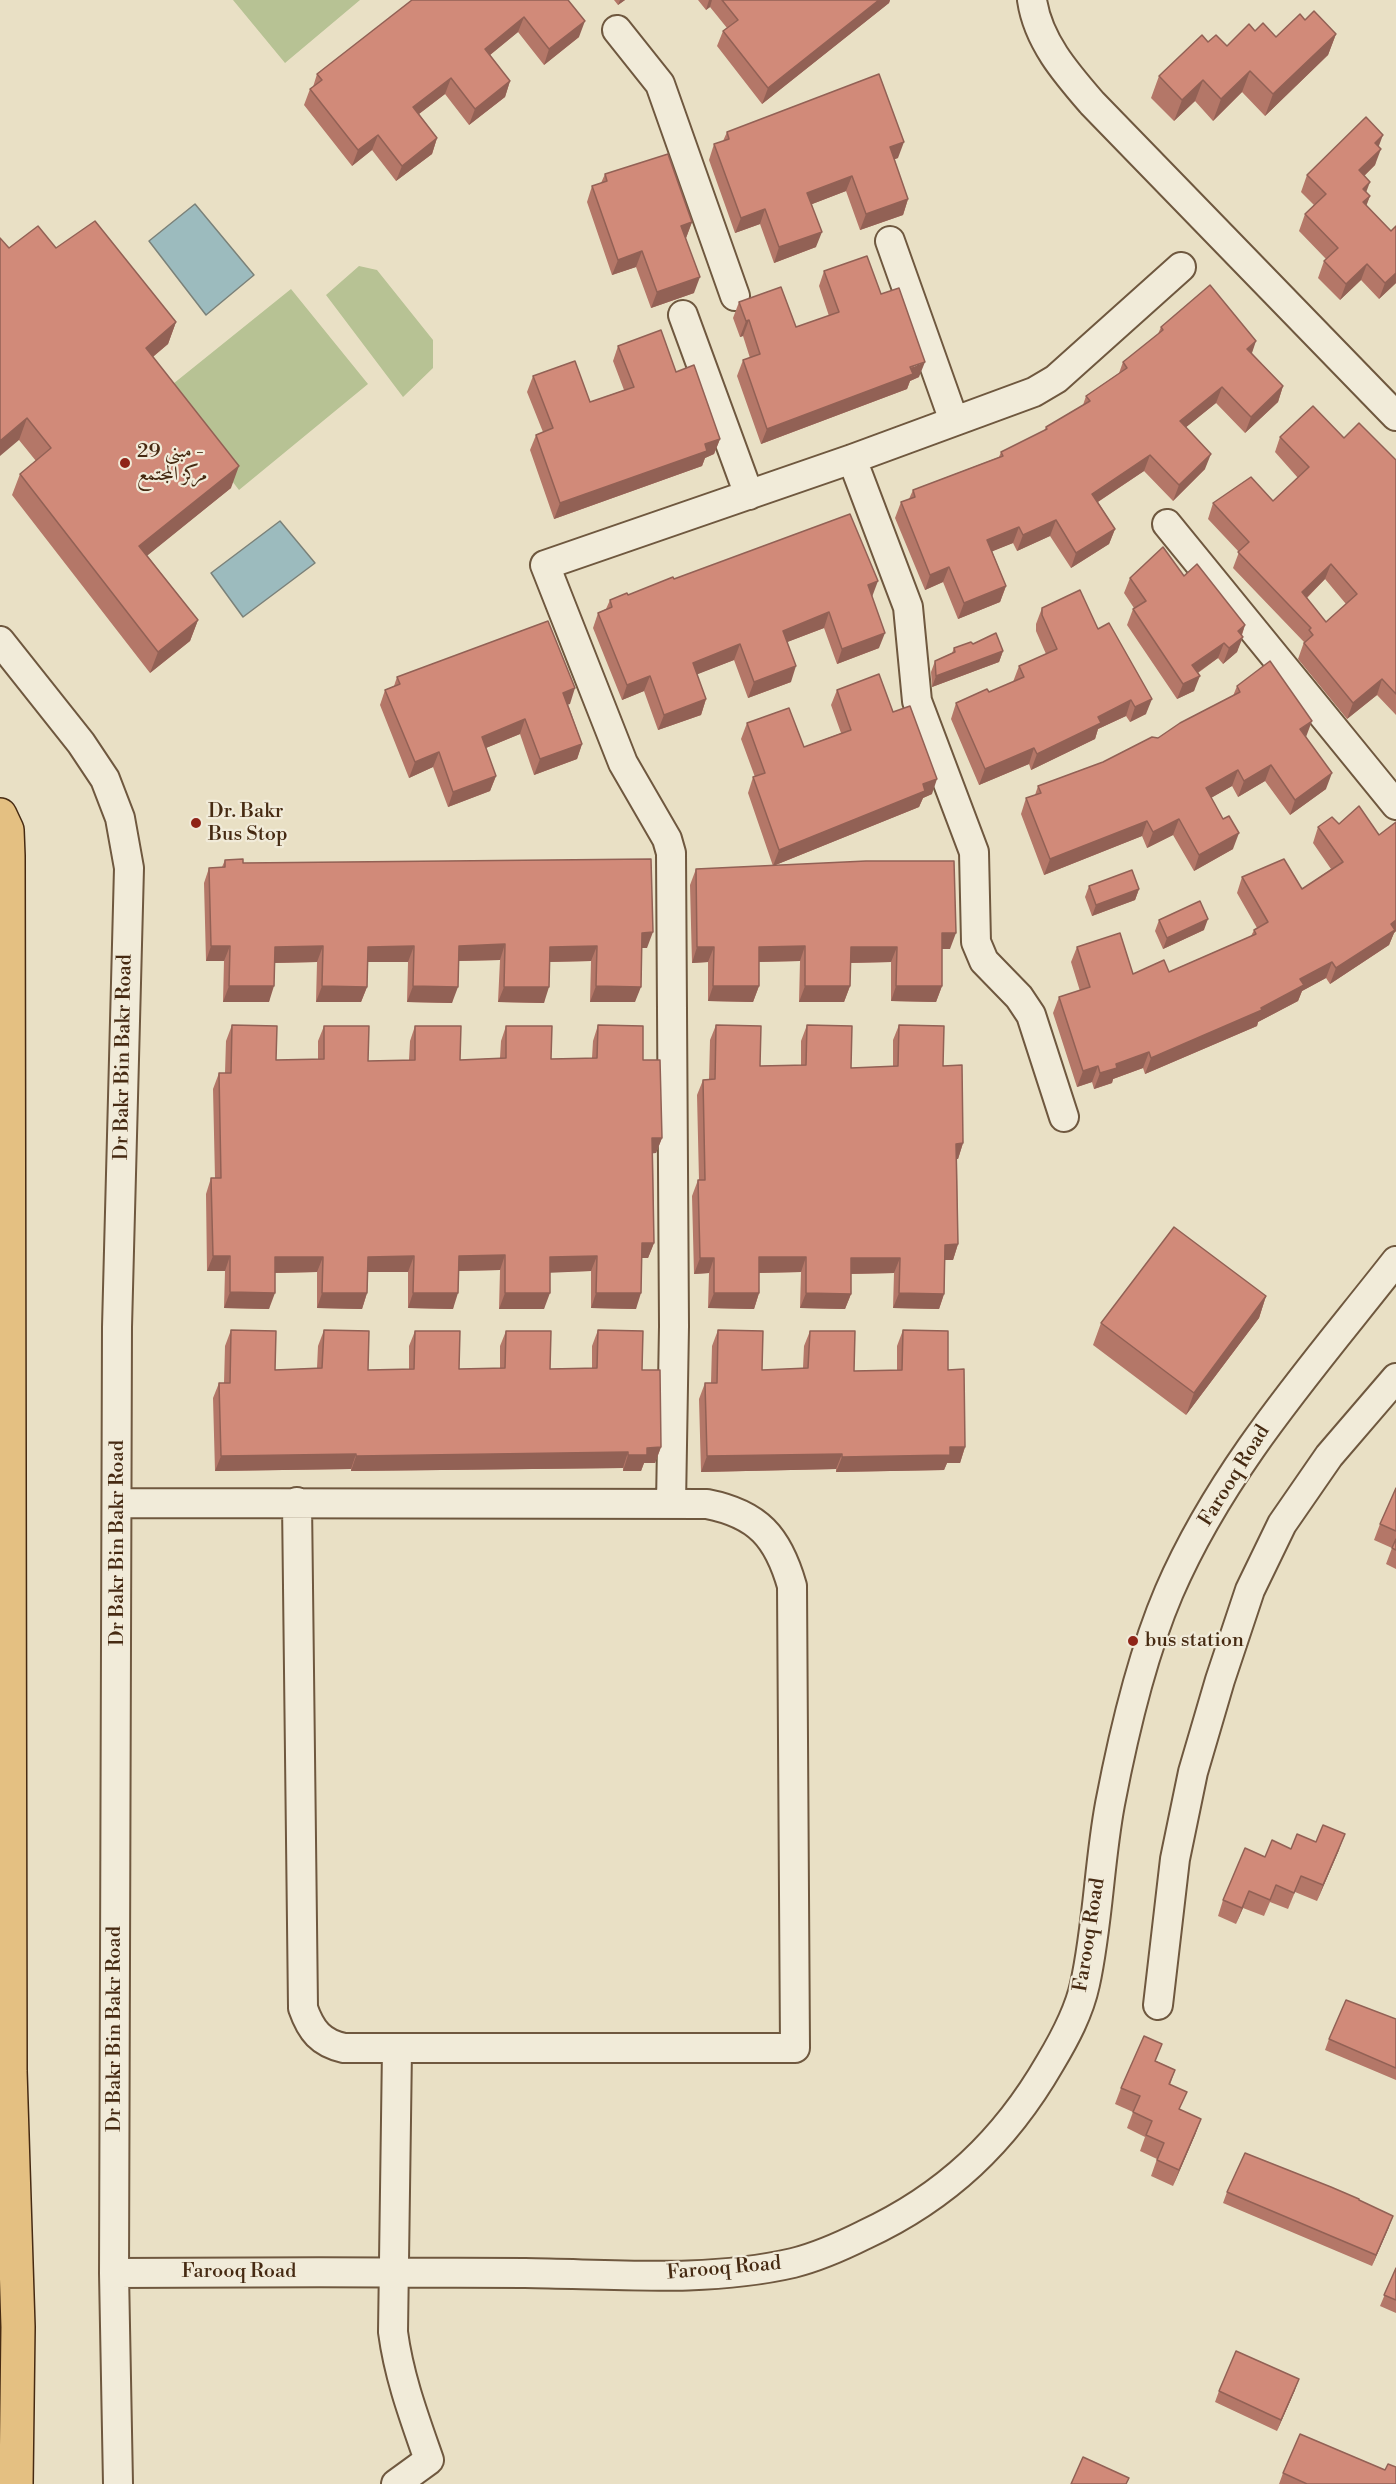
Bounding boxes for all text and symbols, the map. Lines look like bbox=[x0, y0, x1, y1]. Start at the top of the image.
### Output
place label: مبنى 29 - مركز المجتمع bbox=[137, 440, 208, 487]
marker: مبنى 29 - مركز المجتمع bbox=[118, 456, 132, 470]
place label: Dr. Bakr Bus Stop bbox=[208, 800, 287, 847]
marker: Dr. Bakr Bus Stop bbox=[189, 816, 203, 830]
street label: Dr Bakr Bin Bakr Road bbox=[110, 954, 138, 1160]
street label: Farooq Road bbox=[1194, 1421, 1276, 1531]
street label: Dr Bakr Bin Bakr Road bbox=[106, 1440, 130, 1646]
place label: bus station bbox=[1145, 1629, 1244, 1653]
marker: bus station bbox=[1126, 1634, 1140, 1648]
street label: Farooq Road bbox=[1069, 1876, 1111, 1994]
street label: Dr Bakr Bin Bakr Road bbox=[103, 1926, 127, 2132]
street label: Farooq Road bbox=[666, 2252, 782, 2286]
street label: Farooq Road bbox=[182, 2260, 296, 2284]

